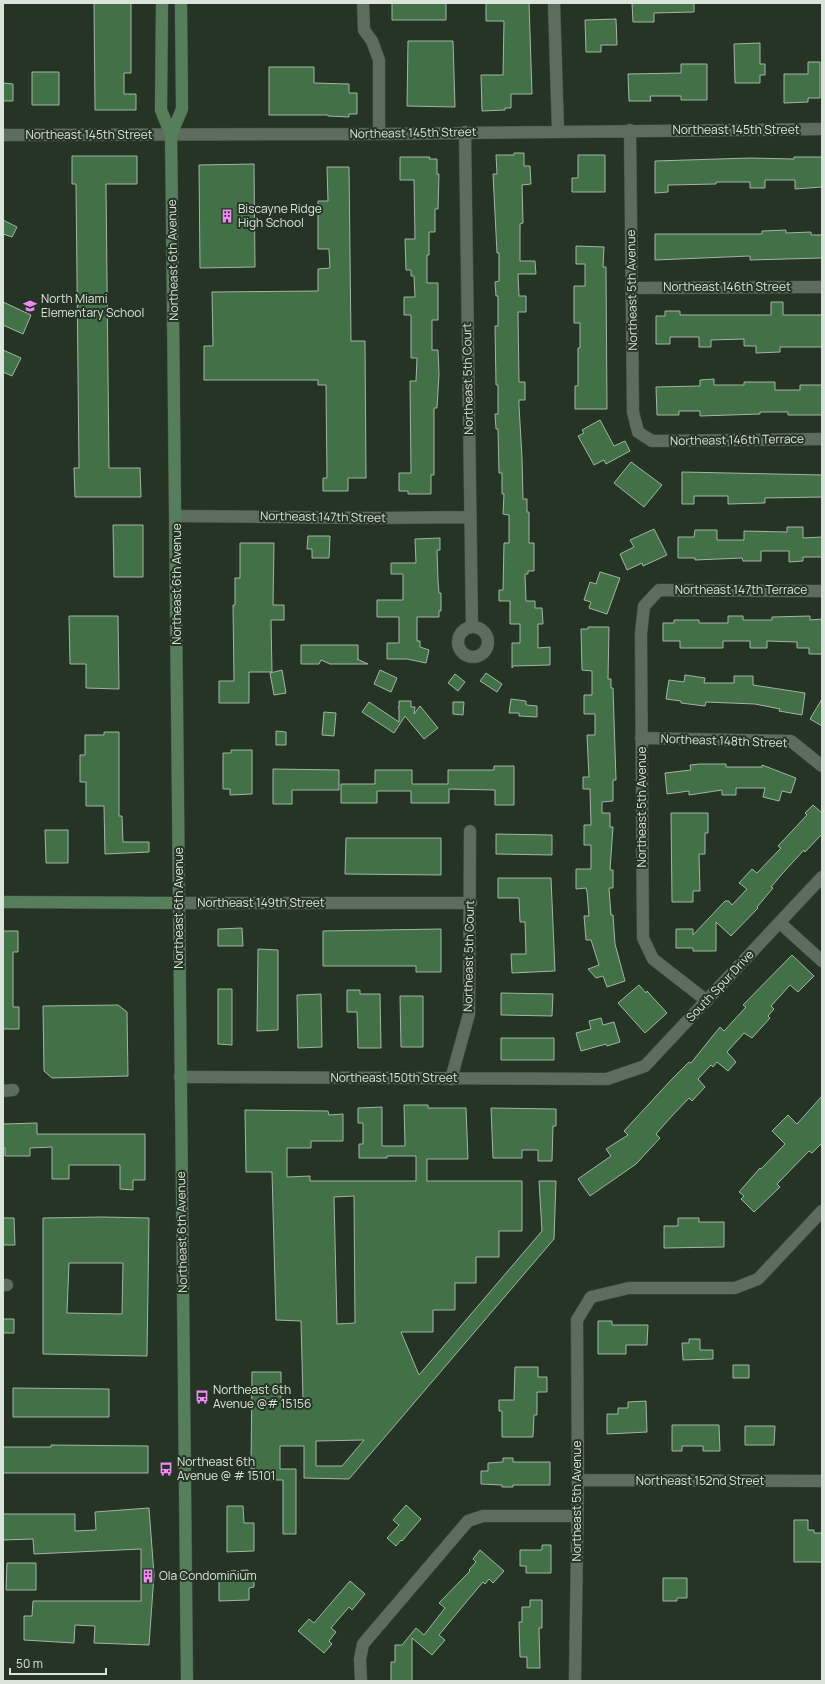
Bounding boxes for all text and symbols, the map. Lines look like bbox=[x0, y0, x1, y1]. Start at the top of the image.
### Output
street label: Northeast 145th Street bbox=[673, 121, 800, 138]
street label: Northeast 145th Street bbox=[349, 123, 477, 142]
street label: Northeast 145th Street bbox=[26, 126, 153, 143]
street label: Northeast 6th Avenue bbox=[163, 199, 182, 321]
place label: Biscayne Ridge High School bbox=[238, 200, 322, 231]
building icon: Biscayne Ridge High School bbox=[219, 208, 235, 224]
street label: Northeast 5th Avenue bbox=[622, 229, 641, 351]
street label: Northeast 146th Street bbox=[663, 278, 791, 295]
place label: North Miami Elementary School bbox=[41, 290, 144, 321]
school or university icon: North Miami Elementary School bbox=[22, 298, 38, 314]
street label: Northeast 5th Court bbox=[458, 323, 477, 435]
street label: Northeast 146th Terrace bbox=[670, 430, 804, 449]
street label: Northeast 147th Street bbox=[260, 507, 386, 526]
street label: Northeast 6th Avenue bbox=[168, 523, 185, 645]
street label: Northeast 147th Terrace bbox=[675, 581, 807, 598]
street label: Northeast 148th Street bbox=[660, 730, 788, 751]
street label: Northeast 5th Avenue bbox=[633, 747, 650, 868]
street label: Northeast 6th Avenue bbox=[170, 847, 187, 969]
street label: Northeast 149th Street bbox=[197, 894, 325, 911]
street label: Northeast 5th Court bbox=[459, 900, 478, 1012]
street label: South Spur Drive bbox=[682, 946, 757, 1025]
street label: Northeast 150th Street bbox=[330, 1069, 458, 1086]
street label: Northeast 6th Avenue bbox=[172, 1171, 191, 1293]
place label: Northeast 6th Avenue @# 15156 bbox=[213, 1381, 311, 1412]
bus stop icon: Northeast 6th Avenue @# 15156 bbox=[194, 1389, 210, 1405]
street label: Northeast 5th Avenue bbox=[568, 1441, 585, 1562]
place label: Northeast 6th Avenue @ # 15101 bbox=[177, 1453, 275, 1484]
bus stop icon: Northeast 6th Avenue @ # 15101 bbox=[158, 1461, 174, 1477]
street label: Northeast 152nd Street bbox=[636, 1472, 764, 1489]
place label: Ola Condominium bbox=[159, 1567, 257, 1584]
building icon: Ola Condominium bbox=[140, 1568, 156, 1584]
scale bar bbox=[10, 1650, 106, 1676]
text: 50 m bbox=[16, 1655, 43, 1672]

